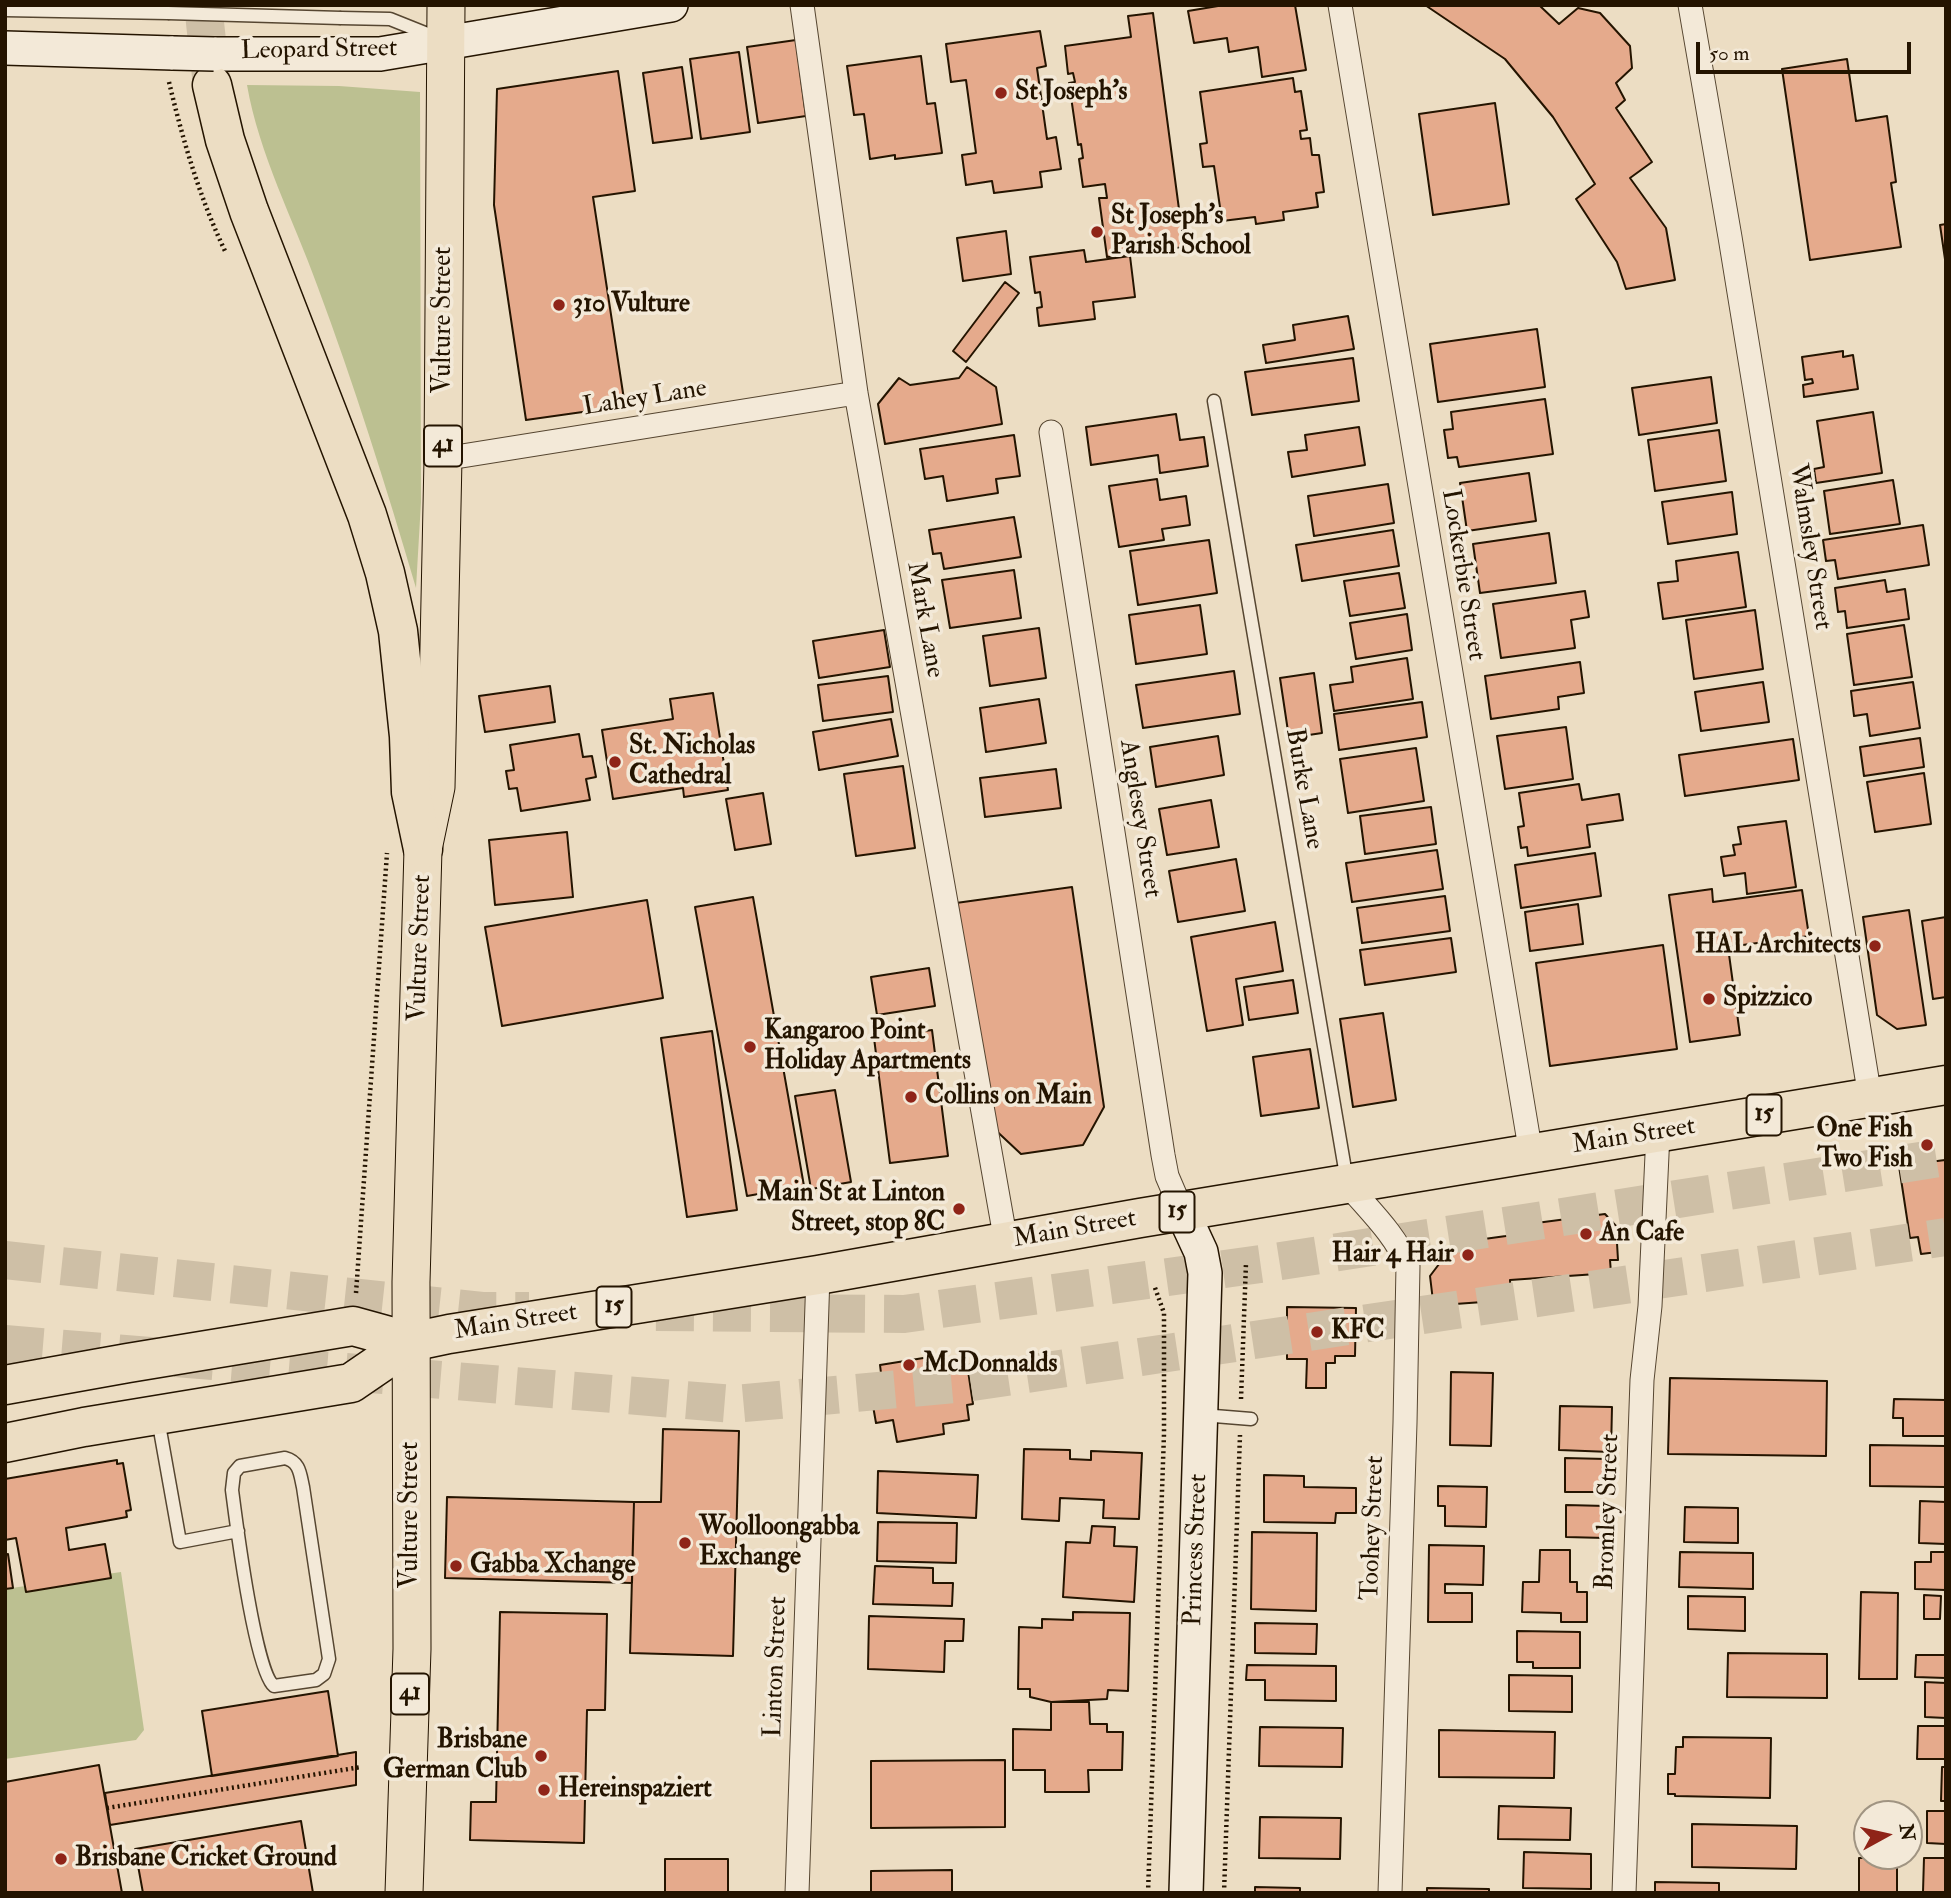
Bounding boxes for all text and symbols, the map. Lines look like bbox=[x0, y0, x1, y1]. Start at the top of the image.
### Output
scale bar bbox=[1699, 28, 1914, 72]
street label: Leopard Street bbox=[240, 34, 398, 68]
text: 50 m bbox=[1709, 40, 1750, 67]
place label: St Joseph's bbox=[1015, 77, 1127, 109]
marker: St Joseph's bbox=[993, 85, 1009, 101]
place label: St Joseph's Parish School bbox=[1111, 201, 1251, 262]
marker: St Joseph's Parish School bbox=[1089, 224, 1105, 240]
street label: Vulture Street bbox=[428, 246, 460, 394]
place label: 310 Vulture bbox=[573, 289, 690, 321]
marker: 310 Vulture bbox=[551, 297, 567, 313]
street label: Lahey Lane bbox=[581, 374, 709, 424]
road number: 41 bbox=[424, 426, 462, 466]
street label: Walmsley Street bbox=[1780, 462, 1838, 632]
street label: Lockerbie Street bbox=[1433, 487, 1491, 663]
street label: Mark Lane bbox=[898, 560, 950, 680]
street label: Burke Lane bbox=[1277, 726, 1329, 852]
place label: St. Nicholas Cathedral bbox=[629, 731, 755, 792]
street label: Anglesey Street bbox=[1111, 738, 1167, 900]
marker: St. Nicholas Cathedral bbox=[607, 754, 623, 770]
street label: Vulture Street bbox=[403, 874, 439, 1022]
place label: HAL Architects bbox=[1695, 930, 1861, 962]
marker: HAL Architects bbox=[1867, 938, 1883, 954]
place label: Spizzico bbox=[1723, 983, 1812, 1015]
marker: Spizzico bbox=[1701, 991, 1717, 1007]
place label: Kangaroo Point Holiday Apartments bbox=[764, 1016, 971, 1078]
marker: Kangaroo Point Holiday Apartments bbox=[742, 1039, 758, 1055]
place label: Collins on Main bbox=[925, 1081, 1092, 1113]
marker: Collins on Main bbox=[903, 1089, 919, 1105]
road number: 15 bbox=[1746, 1094, 1782, 1135]
street label: Main Street bbox=[1570, 1112, 1698, 1162]
place label: One Fish Two Fish bbox=[1817, 1114, 1913, 1176]
marker: One Fish Two Fish bbox=[1919, 1137, 1935, 1153]
place label: Main St at Linton Street, stop 8C bbox=[757, 1178, 945, 1240]
road number: 15 bbox=[1160, 1192, 1194, 1232]
marker: Main St at Linton Street, stop 8C bbox=[951, 1201, 967, 1217]
street label: Main Street bbox=[1011, 1204, 1139, 1256]
place label: An Cafe bbox=[1600, 1218, 1684, 1250]
marker: An Cafe bbox=[1578, 1226, 1594, 1242]
place label: Hair 4 Hair bbox=[1332, 1239, 1454, 1271]
marker: Hair 4 Hair bbox=[1460, 1247, 1476, 1263]
road number: 15 bbox=[596, 1287, 632, 1328]
street label: Main Street bbox=[452, 1298, 580, 1348]
place label: KFC bbox=[1331, 1316, 1385, 1348]
marker: KFC bbox=[1309, 1324, 1325, 1340]
place label: McDonnalds bbox=[923, 1349, 1058, 1381]
marker: McDonnalds bbox=[901, 1357, 917, 1373]
street label: Bromley Street bbox=[1591, 1433, 1627, 1591]
street label: Vulture Street bbox=[395, 1441, 427, 1589]
street label: Toohey Street bbox=[1356, 1455, 1392, 1601]
street label: Princess Street bbox=[1179, 1473, 1215, 1627]
place label: Woolloongabba Exchange bbox=[699, 1512, 859, 1574]
marker: Woolloongabba Exchange bbox=[677, 1535, 693, 1551]
place label: Gabba Xchange bbox=[470, 1550, 636, 1582]
marker: Gabba Xchange bbox=[448, 1558, 464, 1574]
street label: Linton Street bbox=[759, 1596, 795, 1738]
road number: 41 bbox=[391, 1674, 429, 1714]
place label: Brisbane German Club bbox=[383, 1725, 527, 1786]
marker: Brisbane German Club bbox=[533, 1748, 549, 1764]
place label: Hereinspaziert bbox=[558, 1774, 712, 1806]
marker: Hereinspaziert bbox=[536, 1782, 552, 1798]
north arrow bbox=[1853, 1800, 1923, 1870]
text: N bbox=[1894, 1822, 1920, 1842]
place label: Brisbane Cricket Ground bbox=[75, 1843, 337, 1875]
marker: Brisbane Cricket Ground bbox=[53, 1851, 69, 1867]

